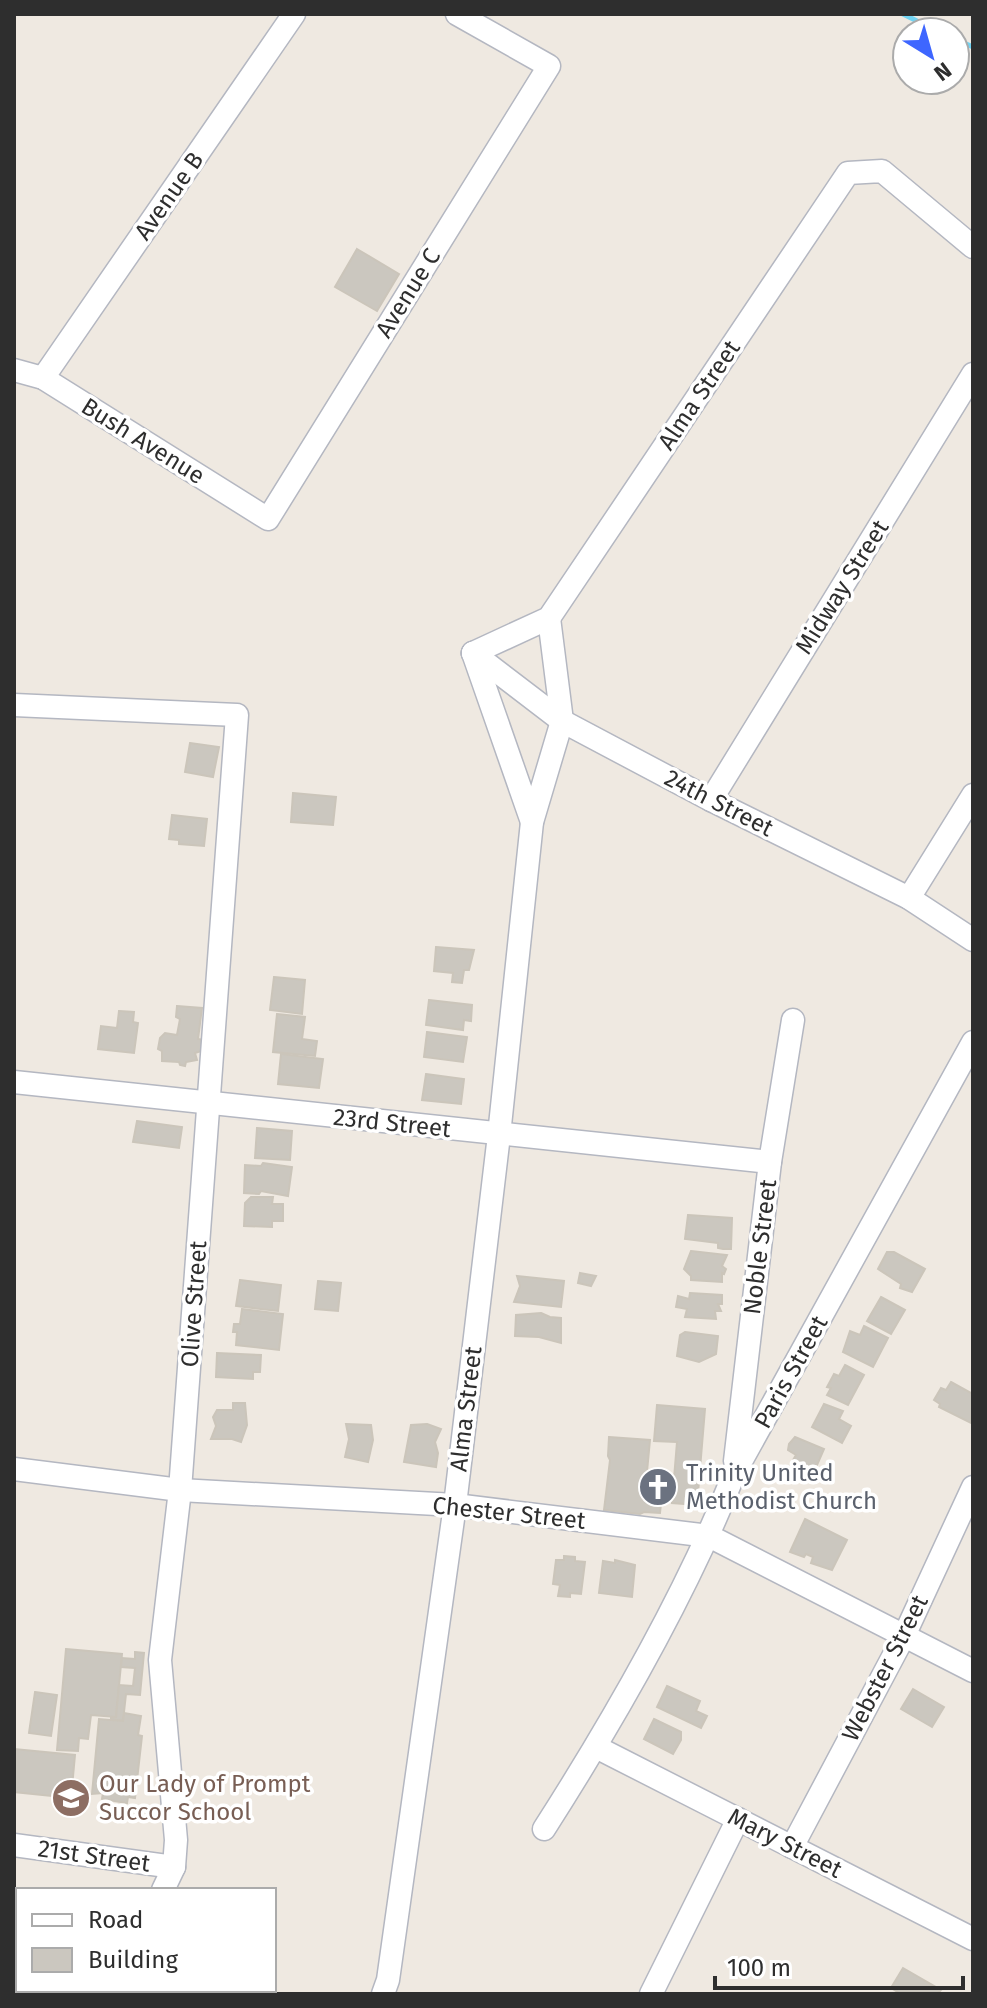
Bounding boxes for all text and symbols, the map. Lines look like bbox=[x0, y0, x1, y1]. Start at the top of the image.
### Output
north arrow bbox=[891, 16, 971, 96]
text: N bbox=[929, 56, 957, 87]
street label: Avenue B bbox=[129, 147, 209, 245]
street label: Avenue C bbox=[370, 243, 446, 343]
street label: Alma Street bbox=[652, 335, 746, 455]
street label: Bush Avenue bbox=[76, 392, 210, 490]
street label: Midway Street bbox=[790, 515, 895, 659]
street label: 24th Street bbox=[660, 764, 778, 842]
street label: 23rd Street bbox=[332, 1103, 453, 1143]
street label: Noble Street bbox=[738, 1177, 782, 1316]
street label: Olive Street bbox=[176, 1240, 212, 1368]
street label: Paris Street bbox=[749, 1311, 834, 1433]
street label: Alma Street bbox=[444, 1344, 488, 1473]
place label: Trinity United Methodist Church bbox=[686, 1459, 877, 1515]
church icon: Trinity United Methodist Church bbox=[637, 1466, 679, 1508]
street label: Chester Street bbox=[431, 1491, 587, 1535]
street label: Webster Street bbox=[836, 1590, 934, 1746]
place label: Our Lady of Prompt Succor School bbox=[99, 1770, 311, 1826]
school or university icon: Our Lady of Prompt Succor School bbox=[50, 1777, 92, 1819]
street label: Mary Street bbox=[723, 1802, 847, 1884]
street label: 21st Street bbox=[36, 1834, 152, 1878]
legend bbox=[16, 1888, 276, 1992]
text: Road bbox=[88, 1906, 143, 1934]
scale bar bbox=[715, 1940, 963, 1990]
text: Building bbox=[88, 1946, 178, 1974]
text: 100 m bbox=[727, 1954, 791, 1982]

